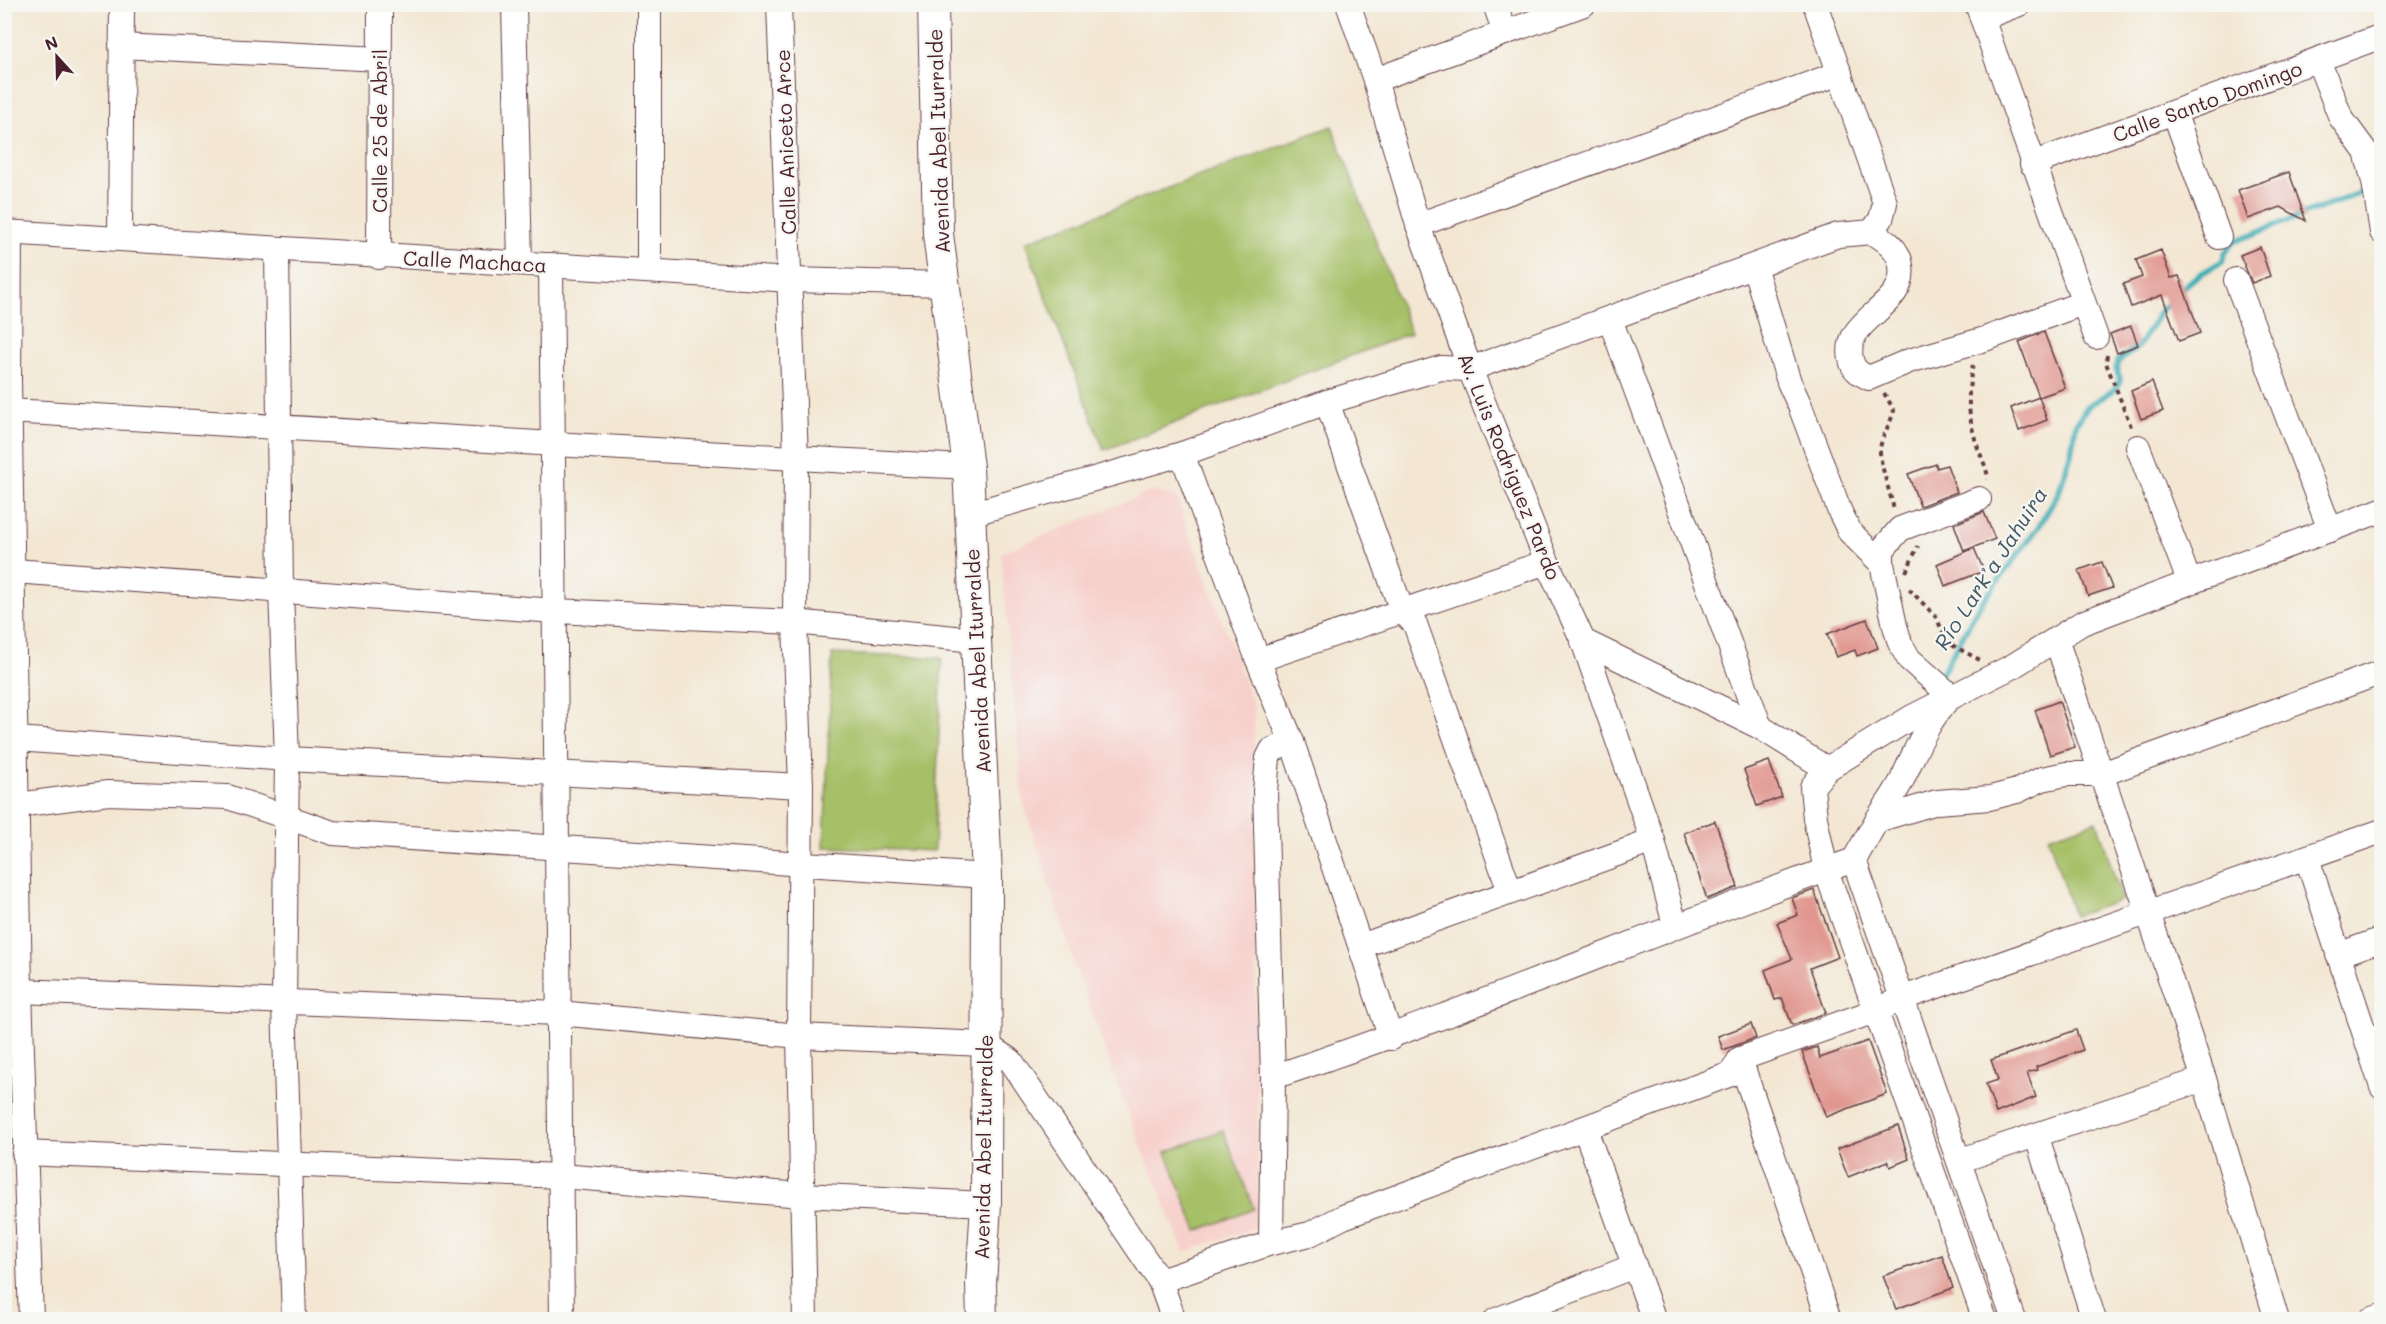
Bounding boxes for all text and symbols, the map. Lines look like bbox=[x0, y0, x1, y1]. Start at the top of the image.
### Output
north arrow bbox=[27, 27, 87, 87]
street label: Avenida Abel Iturralde bbox=[921, 28, 955, 254]
text: N bbox=[42, 31, 61, 55]
street label: Calle 25 de Abril bbox=[366, 49, 392, 213]
street label: Calle Aniceto Arce bbox=[769, 49, 801, 235]
street label: Calle Santo Domingo bbox=[2109, 55, 2305, 147]
street label: Calle Machaca bbox=[403, 244, 547, 278]
street label: Av. Luis Rodriguez Pardo bbox=[1453, 349, 1568, 583]
water label: Río Lark’a Jahuira bbox=[1927, 482, 2053, 654]
street label: Avenida Abel Iturralde bbox=[958, 548, 996, 774]
street label: Avenida Abel Iturralde bbox=[968, 1034, 998, 1260]

